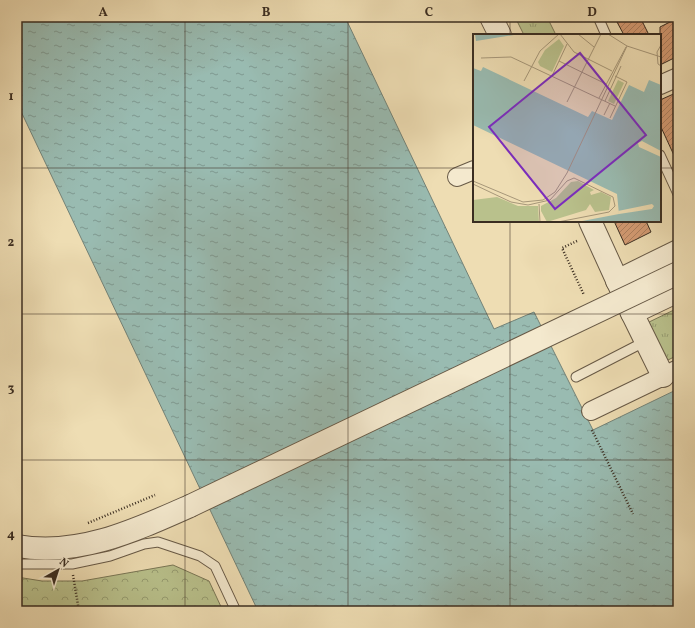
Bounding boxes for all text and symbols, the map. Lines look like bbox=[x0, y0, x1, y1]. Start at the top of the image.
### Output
text: A bbox=[98, 4, 108, 22]
text: B bbox=[262, 4, 271, 22]
text: C bbox=[425, 4, 433, 22]
text: D bbox=[587, 4, 597, 22]
inset map bbox=[473, 34, 661, 222]
text: 1 bbox=[8, 88, 14, 106]
text: 2 bbox=[8, 234, 15, 252]
text: 3 bbox=[8, 380, 15, 398]
text: 4 bbox=[7, 526, 15, 544]
north arrow bbox=[38, 550, 78, 590]
text: N bbox=[56, 555, 71, 572]

